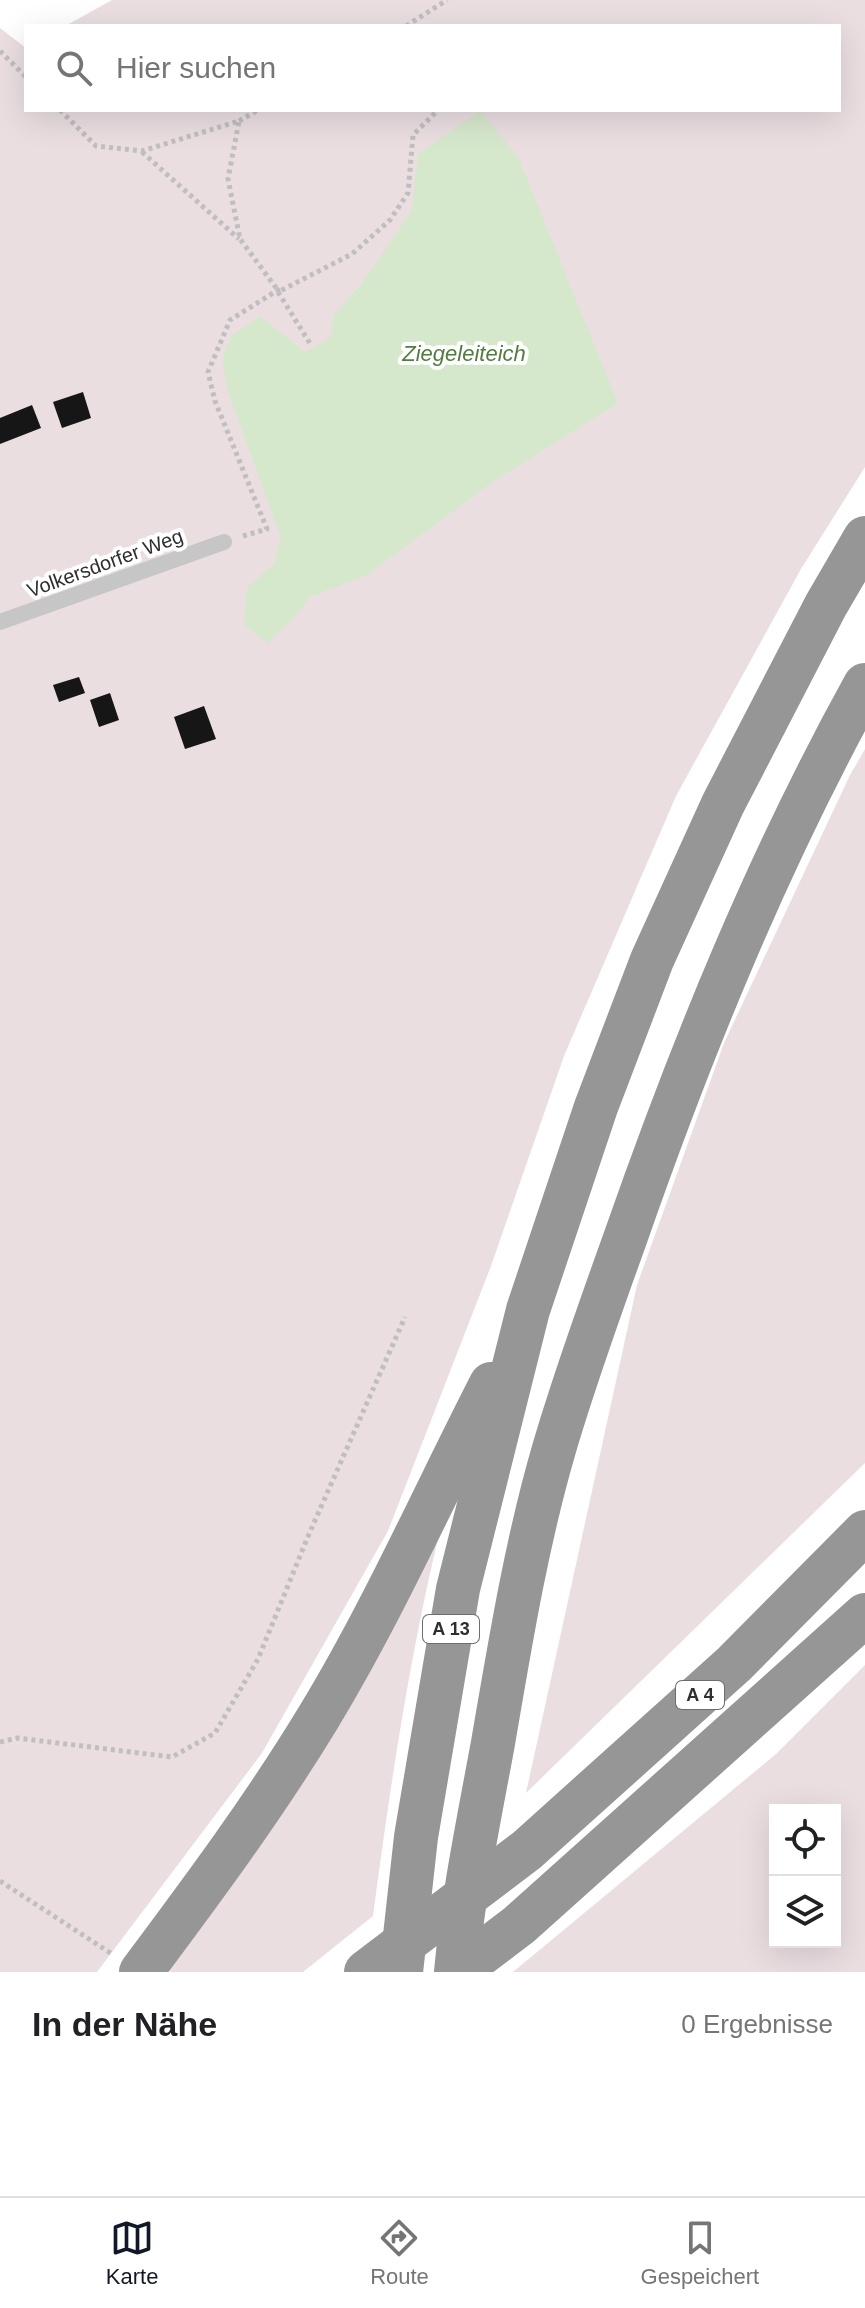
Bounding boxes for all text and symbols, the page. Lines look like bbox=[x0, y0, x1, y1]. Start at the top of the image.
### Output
search box bbox=[24, 24, 841, 112]
icon: search bbox=[52, 46, 96, 90]
text: Hier suchen bbox=[116, 51, 276, 84]
water label: Ziegeleiteich bbox=[401, 341, 526, 366]
street label: Volkersdorfer Weg bbox=[24, 525, 186, 601]
road number: A 13 bbox=[423, 1615, 479, 1643]
road number: A 4 bbox=[676, 1681, 724, 1709]
map controls bbox=[769, 1804, 841, 1948]
button: locate bbox=[769, 1804, 841, 1876]
button: layers bbox=[769, 1876, 841, 1948]
text: In der Nähe bbox=[32, 2005, 217, 2043]
text: 0 Ergebnisse bbox=[681, 2009, 833, 2039]
tab: Karte bbox=[106, 2216, 158, 2290]
tab: Route bbox=[370, 2216, 429, 2290]
tab: Gespeichert bbox=[641, 2216, 759, 2290]

